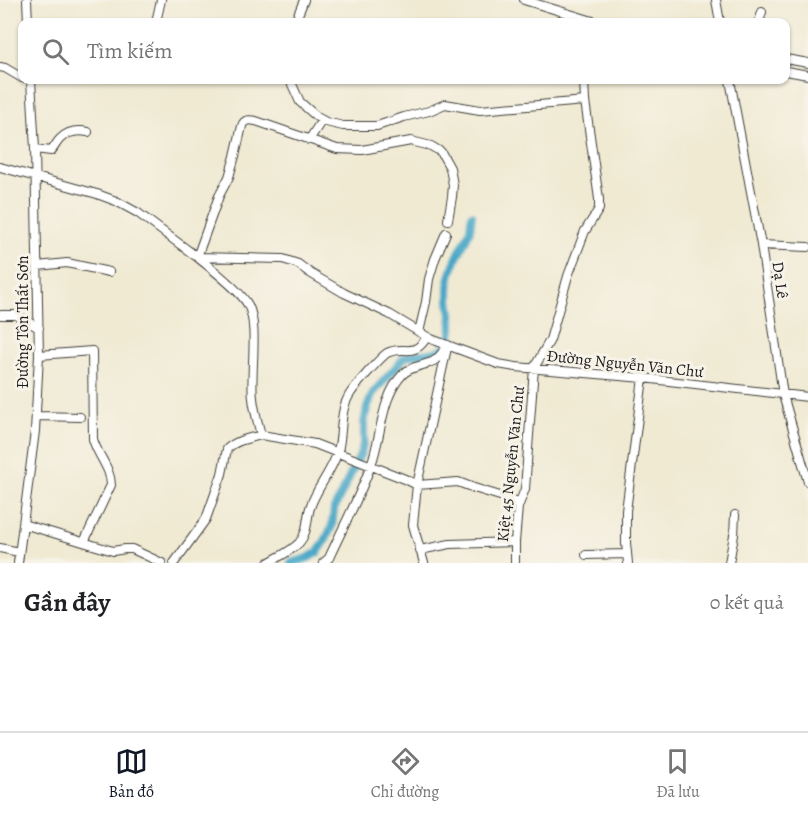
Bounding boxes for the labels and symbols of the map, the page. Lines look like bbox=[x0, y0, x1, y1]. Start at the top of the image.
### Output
street label: Đường Tôn Thất Sơn bbox=[12, 255, 34, 389]
street label: Dạ Lê bbox=[767, 260, 793, 300]
street label: Đường Nguyễn Văn Chư bbox=[546, 345, 705, 383]
street label: Kiệt 45 Nguyễn Văn Chư bbox=[492, 385, 530, 543]

